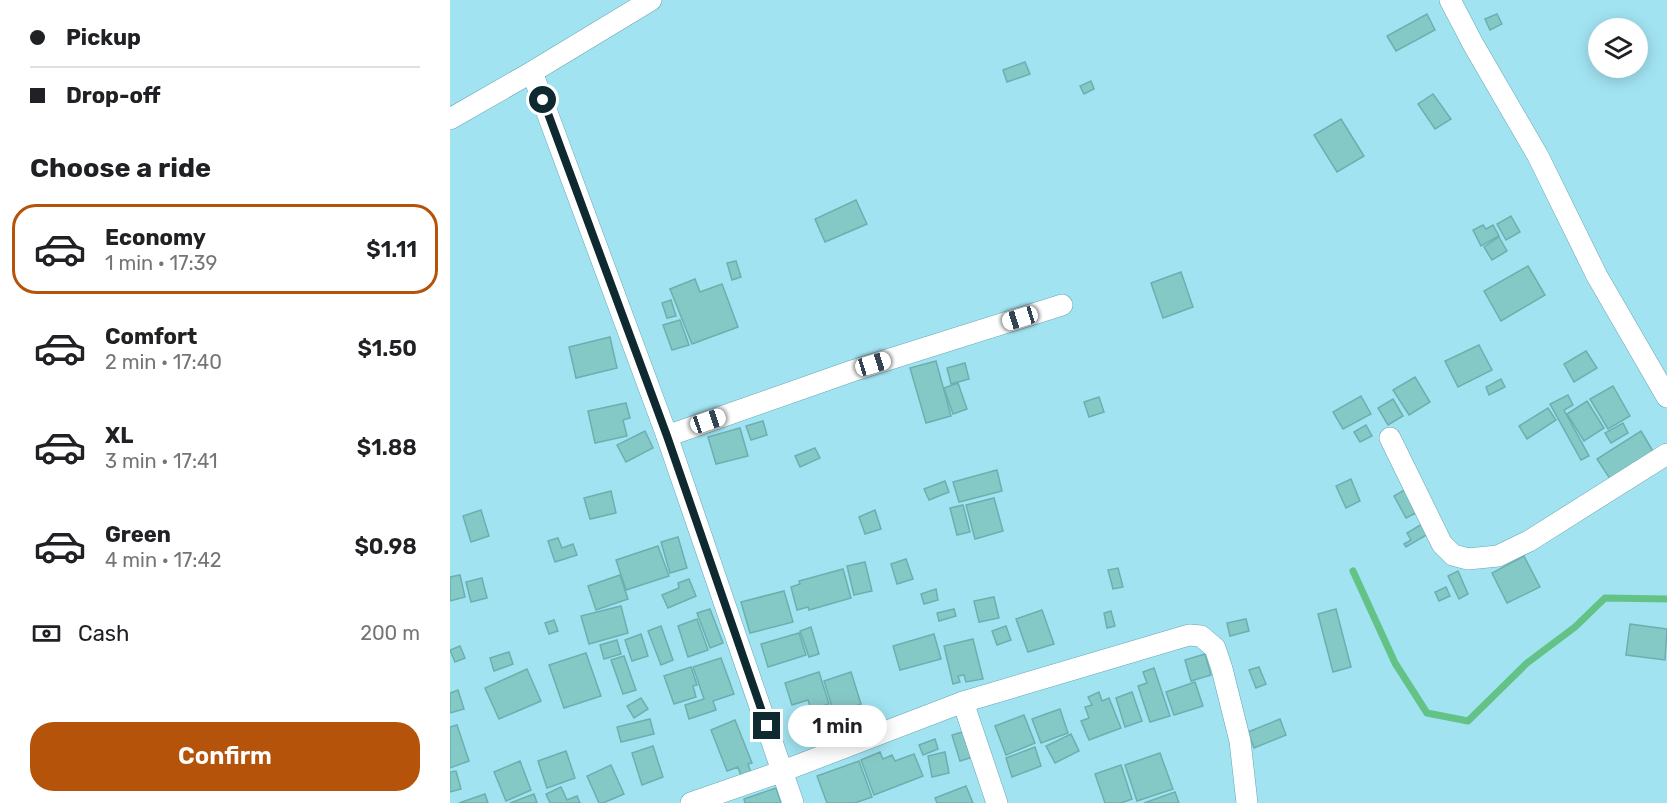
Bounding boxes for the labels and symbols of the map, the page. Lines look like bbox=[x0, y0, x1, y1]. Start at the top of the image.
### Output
route start bbox=[529, 86, 556, 113]
car bbox=[1000, 304, 1040, 332]
car bbox=[853, 350, 893, 378]
car bbox=[688, 407, 728, 435]
callout: 1 min bbox=[788, 705, 887, 747]
route end bbox=[753, 712, 780, 739]

